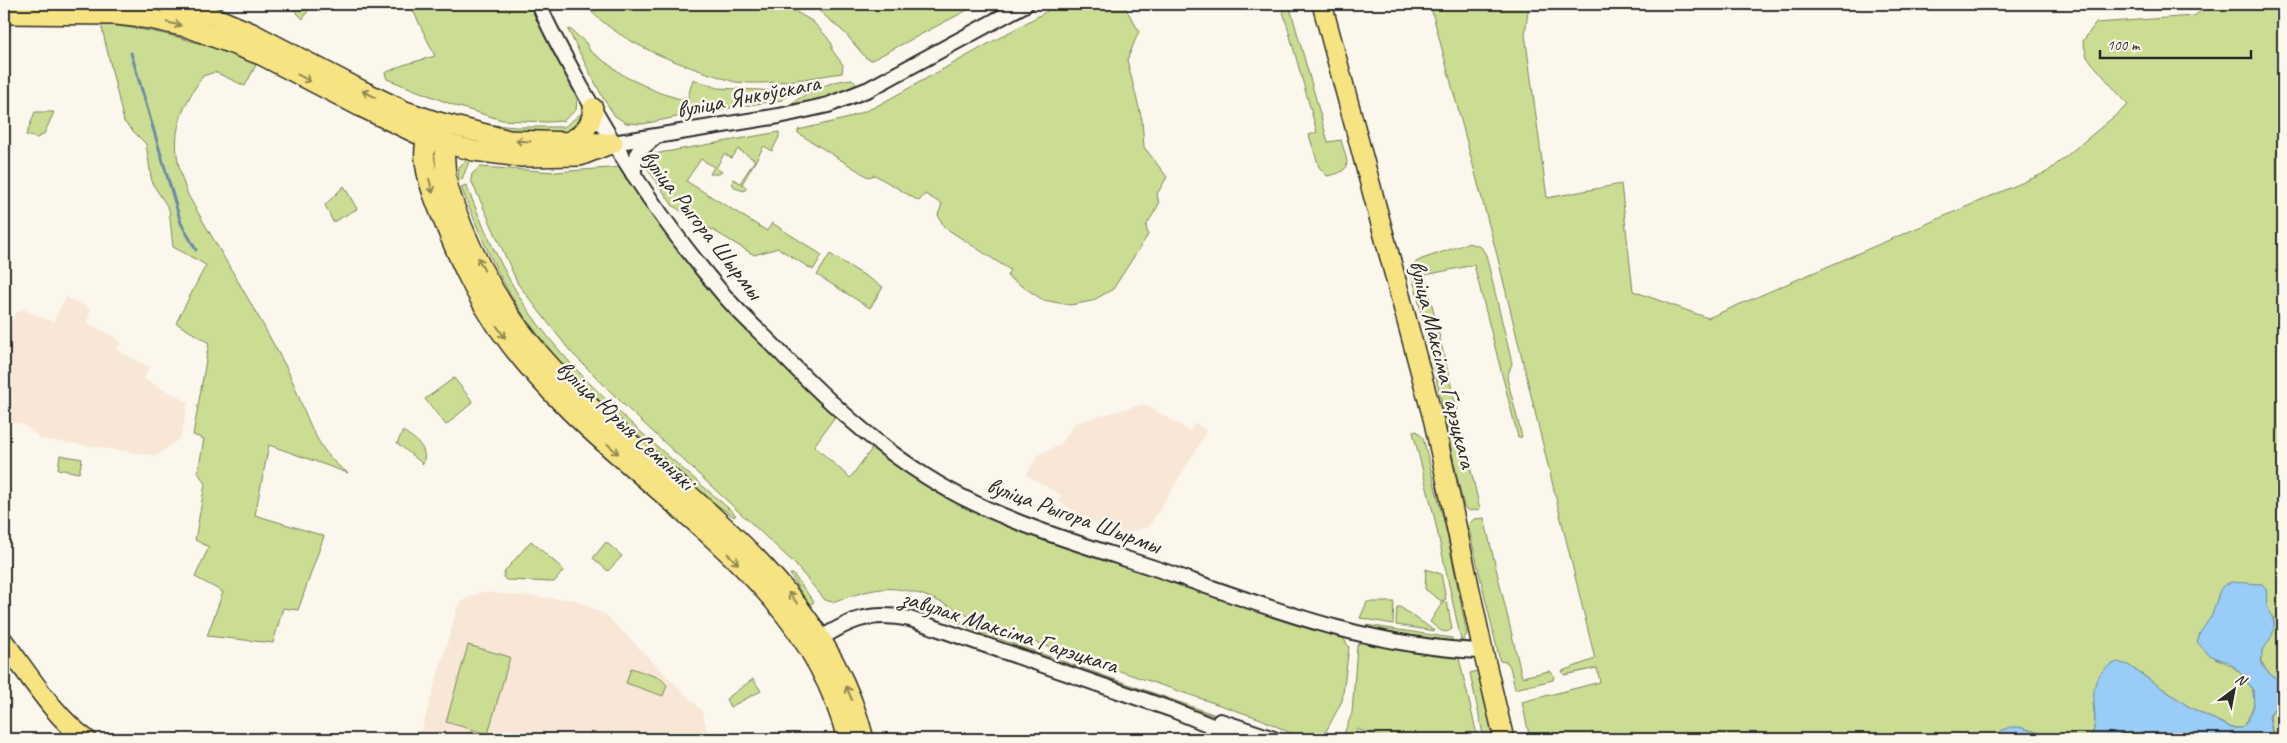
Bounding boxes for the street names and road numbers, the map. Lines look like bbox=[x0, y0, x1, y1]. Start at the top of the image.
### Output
street label: вуліца Янкоўскага bbox=[674, 67, 824, 125]
street label: вуліца Рыгора Шырмы bbox=[634, 143, 771, 307]
street label: вуліца Максіма Гарэцкага bbox=[1403, 257, 1484, 472]
street label: вуліца Юрыя Семянякі bbox=[551, 353, 703, 498]
street label: вуліца Рыгора Шырмы bbox=[983, 470, 1167, 561]
street label: завулак Максіма Гарэцкага bbox=[895, 581, 1123, 681]

